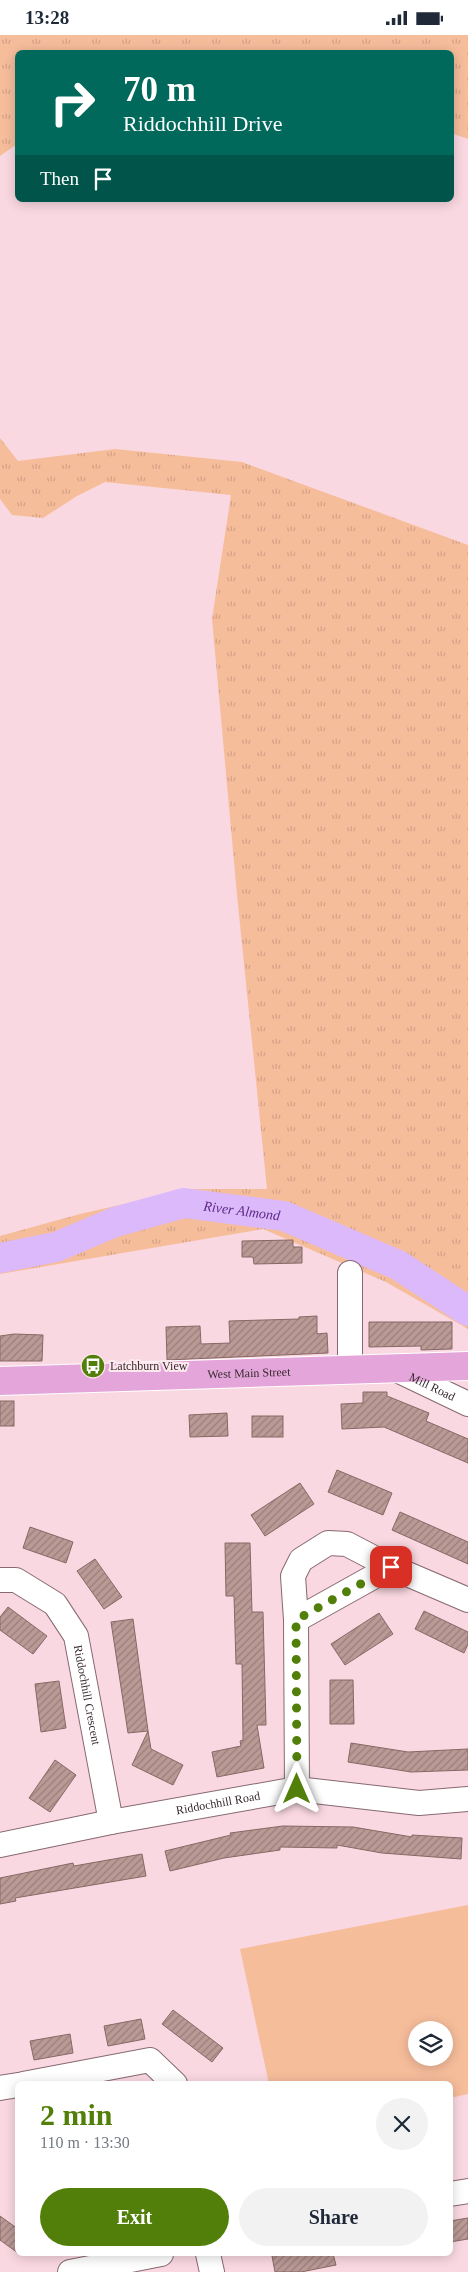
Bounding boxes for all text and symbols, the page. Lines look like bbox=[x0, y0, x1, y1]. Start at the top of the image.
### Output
text: 13:28 bbox=[25, 7, 69, 28]
icon: right bbox=[40, 70, 105, 135]
text: 70 m bbox=[123, 70, 196, 109]
text: Riddochhill Drive bbox=[123, 111, 282, 136]
icon: arrive bbox=[89, 165, 117, 193]
text: Then bbox=[40, 168, 79, 189]
water label: River Almond bbox=[202, 1198, 282, 1224]
bus stop icon: Latchburn View bbox=[80, 1353, 106, 1379]
place label: Latchburn View bbox=[110, 1359, 188, 1373]
street label: West Main Street bbox=[207, 1365, 291, 1381]
street label: Mill Road bbox=[407, 1370, 457, 1404]
pin bbox=[370, 1546, 412, 1588]
icon: arrive bbox=[377, 1553, 405, 1581]
street label: Riddochhill Crescent bbox=[71, 1644, 103, 1747]
position arrow bbox=[270, 1762, 322, 1814]
street label: Riddochhill Road bbox=[175, 1789, 261, 1817]
map controls bbox=[408, 2021, 453, 2066]
button: layers bbox=[408, 2021, 453, 2066]
text: 2 min bbox=[40, 2098, 113, 2131]
button: close bbox=[376, 2098, 428, 2150]
text: 110 m · 13:30 bbox=[40, 2134, 130, 2151]
button: Exit bbox=[40, 2188, 229, 2246]
button: Share bbox=[239, 2188, 428, 2246]

